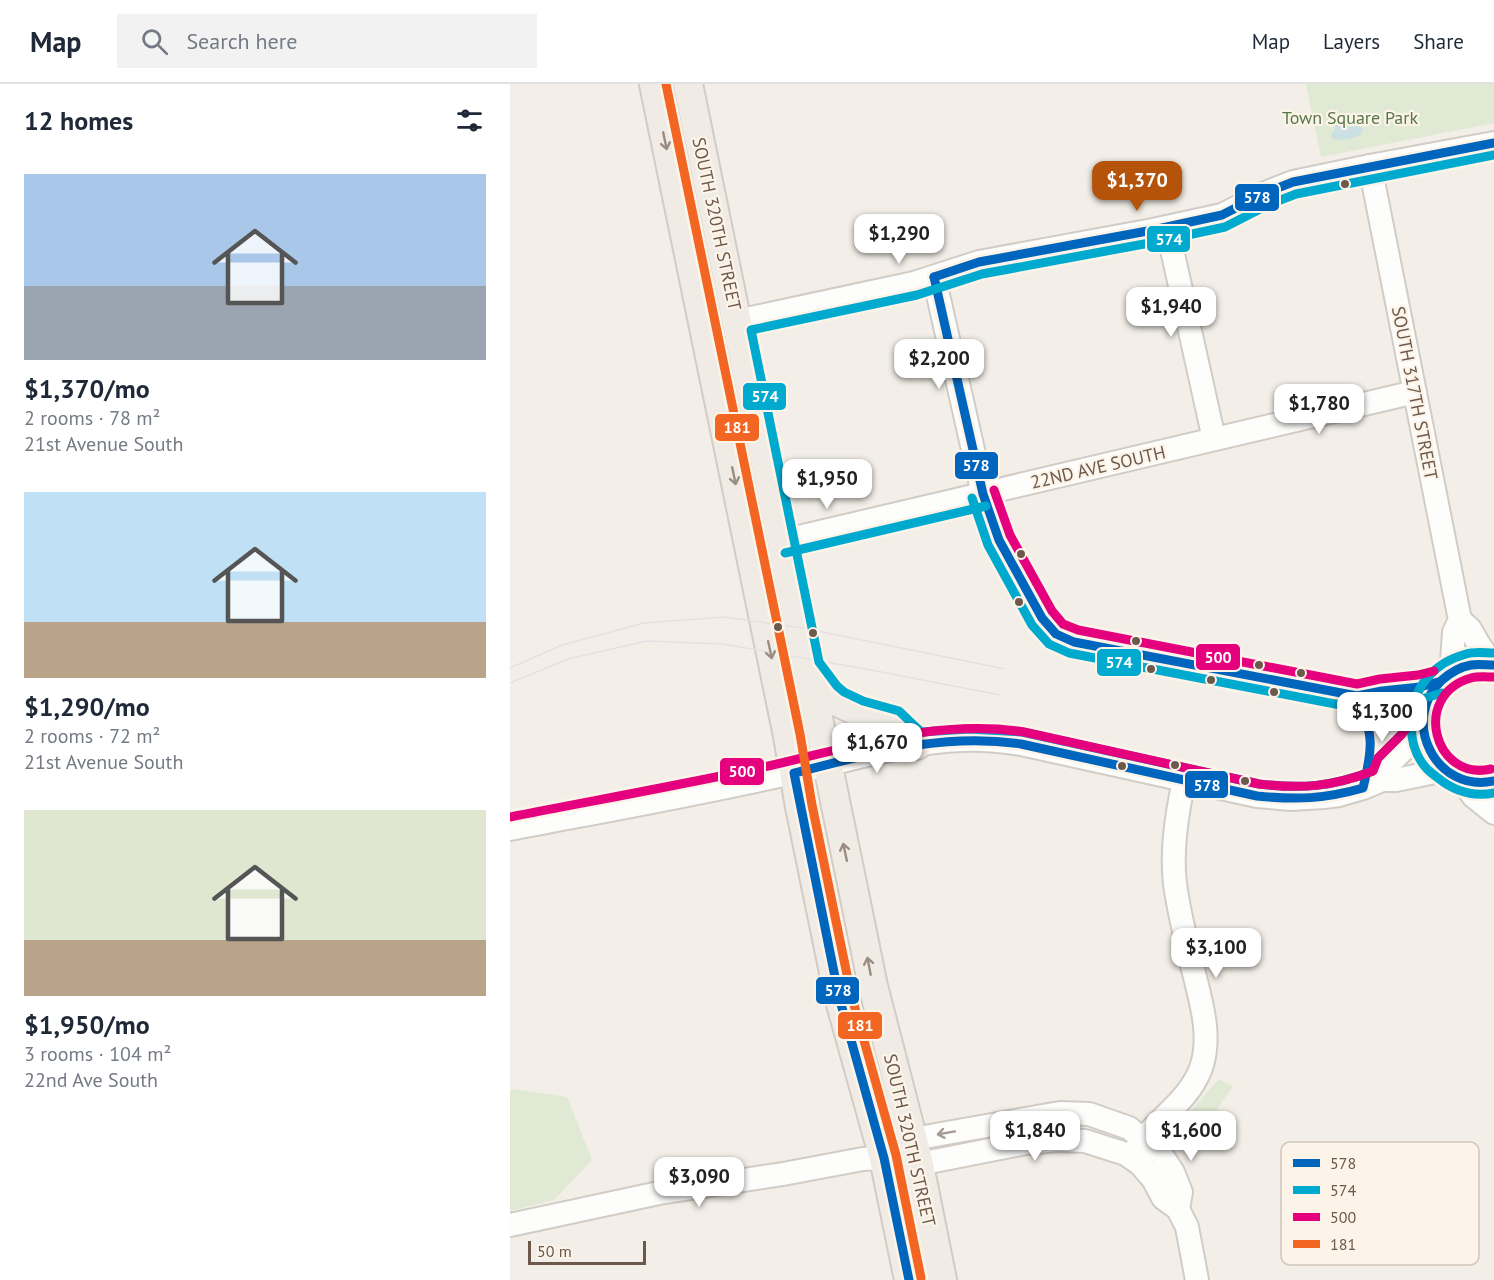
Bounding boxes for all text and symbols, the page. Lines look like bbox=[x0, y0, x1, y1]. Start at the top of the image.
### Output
search box bbox=[117, 14, 537, 68]
text: Map bbox=[30, 23, 81, 60]
icon: search bbox=[138, 25, 171, 58]
text: Search here bbox=[186, 27, 297, 55]
text: Map bbox=[1252, 28, 1290, 55]
text: Layers bbox=[1323, 28, 1380, 55]
text: Share bbox=[1413, 28, 1464, 55]
text: 12 homes bbox=[24, 104, 133, 137]
icon: filters bbox=[453, 104, 486, 137]
park label: Town Square Park bbox=[1282, 106, 1418, 129]
one-way arrow bbox=[660, 132, 672, 151]
street label: SOUTH 320TH STREET bbox=[687, 135, 747, 313]
pin: $1,370 bbox=[1088, 161, 1186, 212]
text: $1,370 bbox=[1106, 167, 1168, 193]
unlabelled marker bbox=[1339, 178, 1351, 190]
line badge: 578 bbox=[1234, 183, 1280, 212]
text: 578 bbox=[1243, 187, 1271, 207]
icon: home bbox=[201, 213, 309, 321]
pin: $1,290 bbox=[850, 214, 948, 265]
text: $1,290 bbox=[868, 220, 930, 246]
line badge: 574 bbox=[1146, 225, 1191, 253]
text: 574 bbox=[1155, 229, 1183, 249]
pin: $1,940 bbox=[1122, 287, 1220, 338]
text: $1,940 bbox=[1140, 293, 1202, 319]
street label: SOUTH 317TH STREET bbox=[1387, 304, 1443, 482]
pin: $2,200 bbox=[890, 339, 988, 390]
text: $2,200 bbox=[908, 345, 970, 371]
text: $1,370/mo bbox=[24, 372, 150, 405]
line badge: 574 bbox=[742, 382, 787, 411]
pin: $1,780 bbox=[1270, 384, 1368, 435]
text: 574 bbox=[751, 386, 779, 406]
text: $1,780 bbox=[1288, 390, 1350, 416]
text: 2 rooms · 78 m² bbox=[24, 405, 160, 431]
line badge: 181 bbox=[714, 413, 760, 442]
text: 181 bbox=[723, 417, 751, 437]
text: 21st Avenue South bbox=[24, 431, 183, 457]
street label: 22ND AVE SOUTH bbox=[1028, 440, 1168, 494]
line badge: 578 bbox=[954, 451, 999, 480]
text: 578 bbox=[962, 455, 990, 475]
pin: $1,950 bbox=[778, 459, 876, 510]
text: $1,950 bbox=[796, 465, 858, 491]
one-way arrow bbox=[729, 467, 741, 486]
icon: home bbox=[201, 531, 309, 639]
unlabelled marker bbox=[1015, 548, 1027, 560]
unlabelled marker bbox=[1013, 596, 1025, 608]
unlabelled marker bbox=[772, 621, 784, 633]
unlabelled marker bbox=[807, 627, 819, 639]
unlabelled marker bbox=[1130, 635, 1142, 647]
one-way arrow bbox=[765, 640, 776, 659]
line badge: 500 bbox=[1195, 643, 1241, 671]
text: 500 bbox=[1204, 647, 1232, 667]
line badge: 574 bbox=[1096, 648, 1142, 677]
text: 574 bbox=[1105, 652, 1133, 672]
unlabelled marker bbox=[1253, 659, 1265, 671]
unlabelled marker bbox=[1145, 663, 1157, 675]
unlabelled marker bbox=[1295, 667, 1307, 679]
unlabelled marker bbox=[1205, 674, 1217, 686]
unlabelled marker bbox=[1268, 686, 1280, 698]
text: $1,290/mo bbox=[24, 690, 150, 723]
pin: $1,300 bbox=[1333, 692, 1431, 743]
text: $1,300 bbox=[1351, 698, 1413, 724]
text: 2 rooms · 72 m² bbox=[24, 723, 160, 749]
pin: $1,670 bbox=[828, 723, 926, 774]
text: $1,670 bbox=[846, 729, 908, 755]
text: 21st Avenue South bbox=[24, 749, 183, 775]
line badge: 500 bbox=[719, 757, 765, 786]
unlabelled marker bbox=[1169, 759, 1181, 771]
unlabelled marker bbox=[1116, 760, 1128, 772]
text: 500 bbox=[728, 761, 756, 781]
line badge: 578 bbox=[1184, 770, 1229, 799]
text: 578 bbox=[1193, 775, 1221, 795]
unlabelled marker bbox=[1239, 775, 1251, 787]
one-way arrow bbox=[839, 842, 850, 862]
icon: home bbox=[201, 849, 309, 957]
pin: $3,100 bbox=[1167, 928, 1265, 979]
text: $3,100 bbox=[1185, 934, 1247, 960]
one-way arrow bbox=[863, 957, 874, 977]
line badge: 578 bbox=[815, 976, 860, 1005]
text: 578 bbox=[824, 980, 852, 1000]
text: $1,950/mo bbox=[24, 1008, 150, 1041]
line badge: 181 bbox=[837, 1011, 883, 1040]
text: 181 bbox=[846, 1015, 874, 1035]
text: 3 rooms · 104 m² bbox=[24, 1041, 171, 1067]
street label: SOUTH 320TH STREET bbox=[879, 1051, 941, 1229]
text: 22nd Ave South bbox=[24, 1067, 158, 1093]
pin: $1,840 bbox=[986, 1111, 1084, 1162]
pin: $1,600 bbox=[1142, 1111, 1240, 1162]
text: $1,840 bbox=[1004, 1117, 1066, 1143]
text: $1,600 bbox=[1160, 1117, 1222, 1143]
one-way arrow bbox=[936, 1128, 956, 1139]
legend bbox=[1281, 1142, 1479, 1265]
text: 578 bbox=[1330, 1153, 1356, 1173]
pin: $3,090 bbox=[650, 1157, 748, 1208]
text: $3,090 bbox=[668, 1163, 730, 1189]
text: 574 bbox=[1330, 1180, 1356, 1200]
text: 500 bbox=[1330, 1207, 1356, 1227]
text: 181 bbox=[1330, 1234, 1356, 1254]
scale bar bbox=[528, 1238, 646, 1266]
text: 50 m bbox=[537, 1241, 572, 1261]

